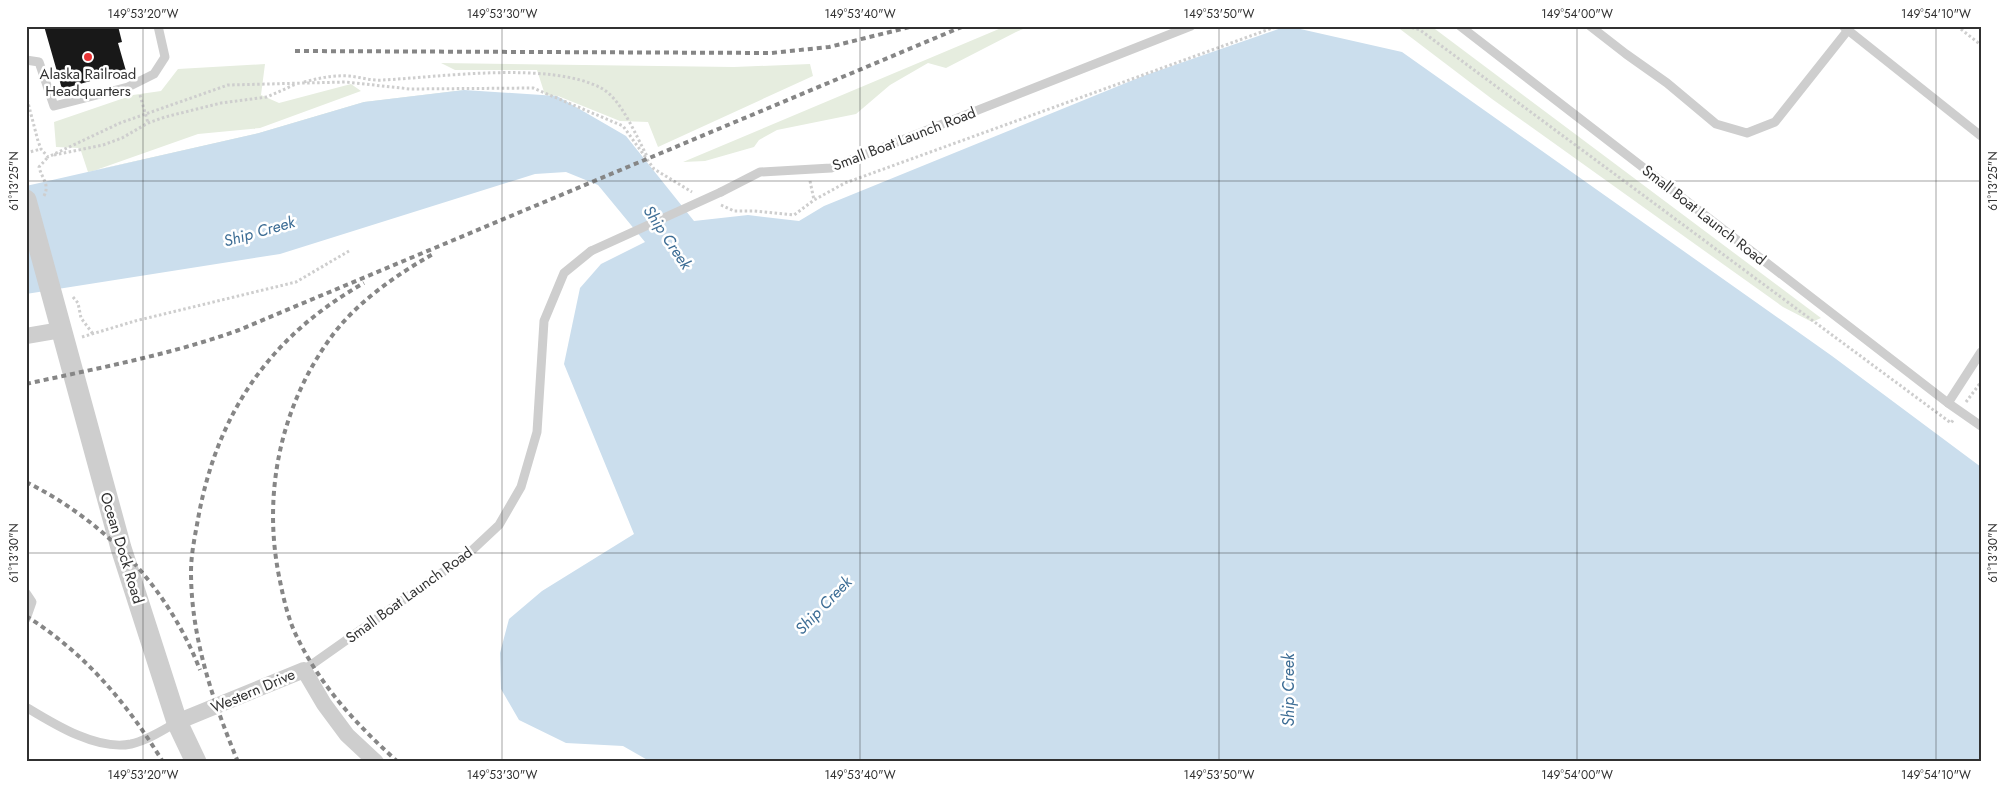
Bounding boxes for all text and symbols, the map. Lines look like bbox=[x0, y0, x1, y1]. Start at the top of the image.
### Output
text: 149°53'20"W bbox=[108, 5, 179, 23]
text: 149°53'30"W bbox=[467, 5, 537, 23]
text: 149°53'40"W bbox=[824, 5, 896, 23]
text: 149°53'50"W bbox=[1184, 5, 1255, 23]
text: 149°54'00"W bbox=[1541, 5, 1613, 23]
text: 149°54'10"W bbox=[1901, 5, 1971, 23]
marker: Alaska Railroad Headquarters bbox=[82, 51, 94, 63]
place label: Alaska Railroad Headquarters bbox=[40, 63, 136, 102]
street label: Small Boat Launch Road bbox=[829, 101, 979, 177]
text: 61°13'25"N bbox=[5, 151, 23, 211]
text: 61°13'25"N bbox=[1984, 151, 2002, 211]
street label: Small Boat Launch Road bbox=[1637, 160, 1771, 270]
water label: Ship Creek bbox=[638, 201, 698, 275]
water label: Ship Creek bbox=[221, 210, 298, 253]
street label: Ocean Dock Road bbox=[95, 490, 149, 606]
text: 61°13'30"N bbox=[5, 523, 23, 583]
text: 61°13'30"N bbox=[1984, 523, 2002, 583]
street label: Small Boat Launch Road bbox=[341, 541, 477, 649]
water label: Ship Creek bbox=[790, 570, 858, 640]
water label: Ship Creek bbox=[1277, 652, 1300, 726]
street label: Western Drive bbox=[207, 663, 299, 719]
text: 149°53'20"W bbox=[108, 766, 179, 784]
text: 149°53'30"W bbox=[467, 766, 537, 784]
text: 149°53'40"W bbox=[824, 766, 896, 784]
text: 149°53'50"W bbox=[1184, 766, 1255, 784]
text: 149°54'00"W bbox=[1541, 766, 1613, 784]
text: 149°54'10"W bbox=[1901, 766, 1971, 784]

